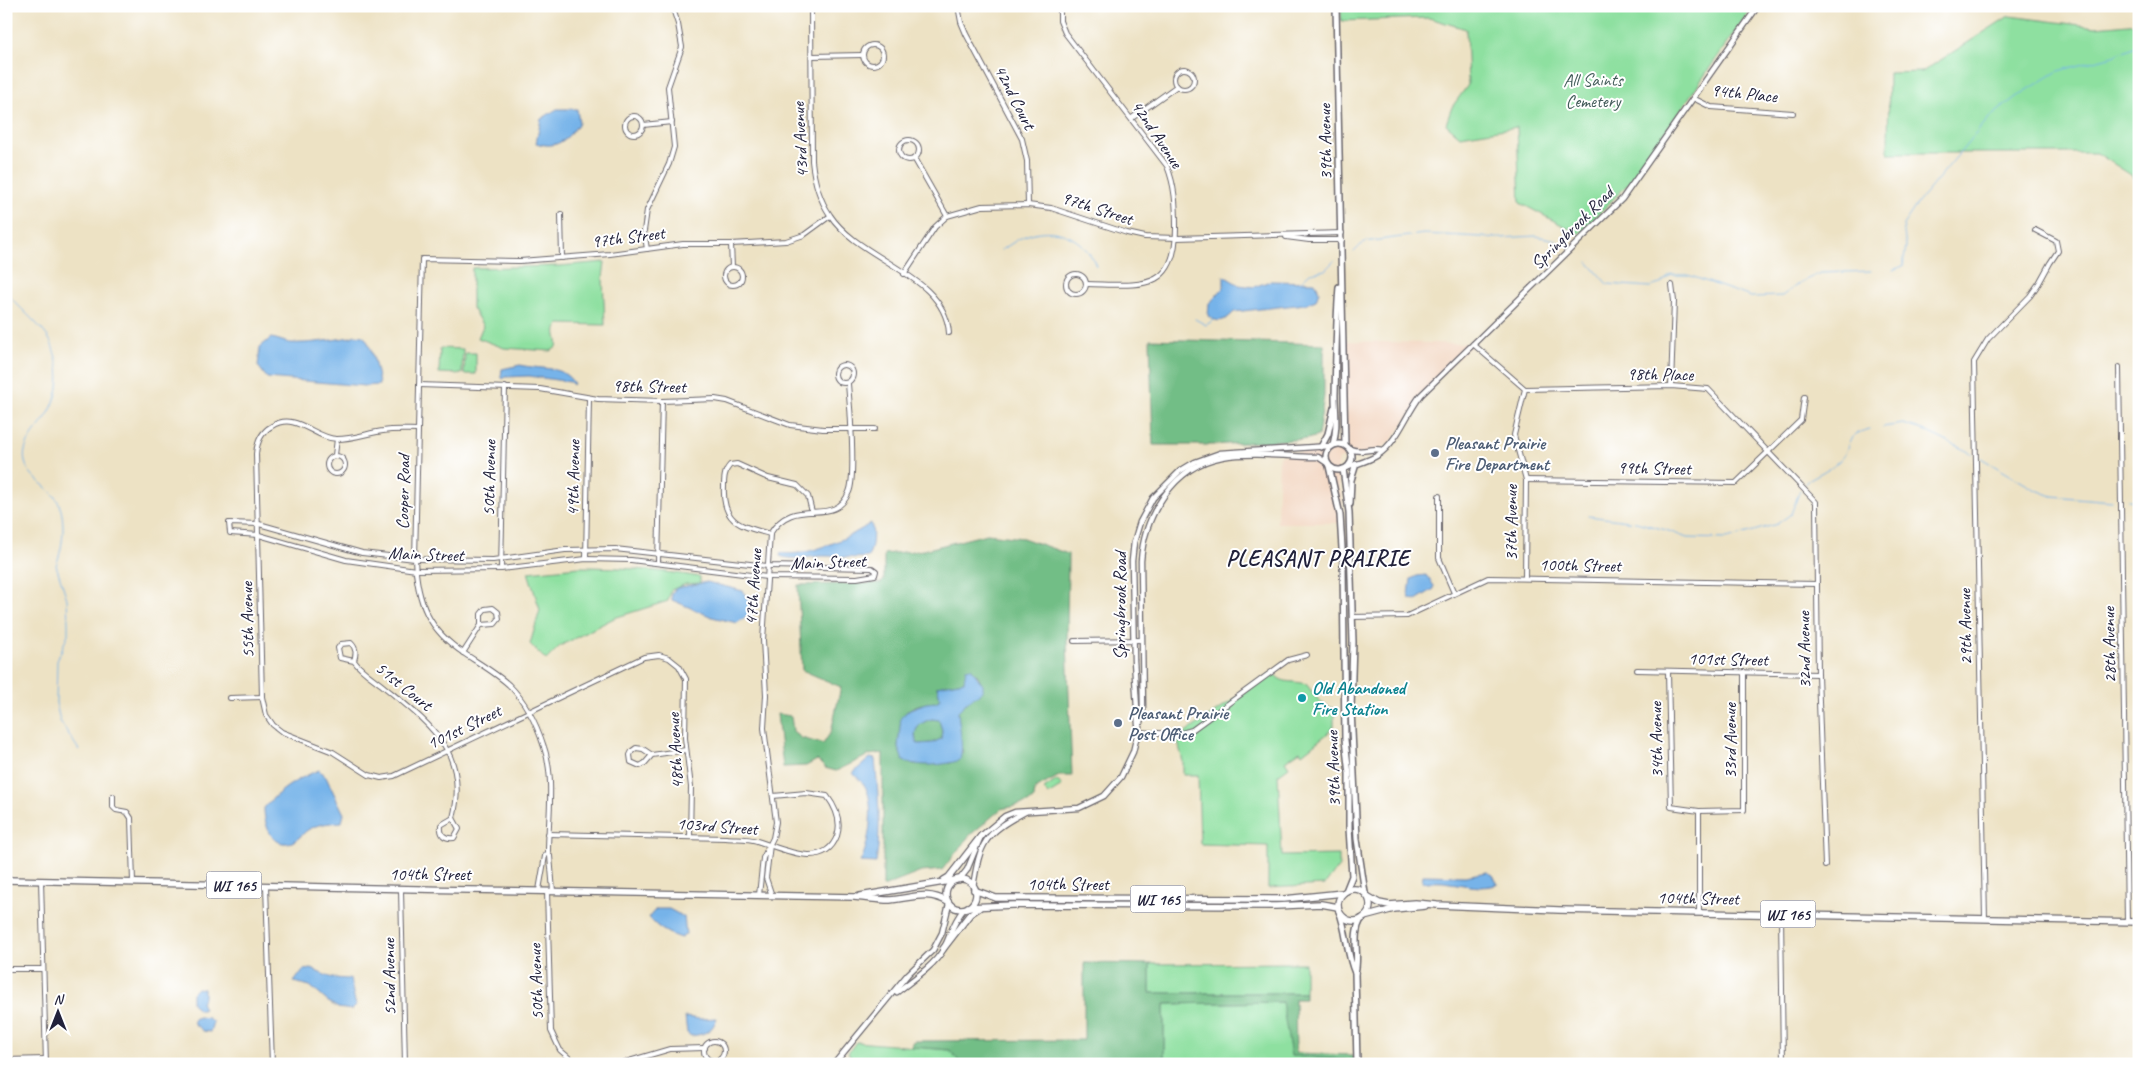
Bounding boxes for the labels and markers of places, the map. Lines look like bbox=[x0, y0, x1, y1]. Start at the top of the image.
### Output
place label: Pleasant Prairie Fire Department bbox=[1445, 432, 1551, 475]
marker: Pleasant Prairie Fire Department bbox=[1429, 447, 1441, 459]
place label: Old Abandoned Fire Station bbox=[1312, 677, 1408, 720]
marker: Old Abandoned Fire Station bbox=[1296, 692, 1308, 704]
place label: Pleasant Prairie Post Office bbox=[1128, 702, 1230, 745]
marker: Pleasant Prairie Post Office bbox=[1112, 717, 1124, 729]

